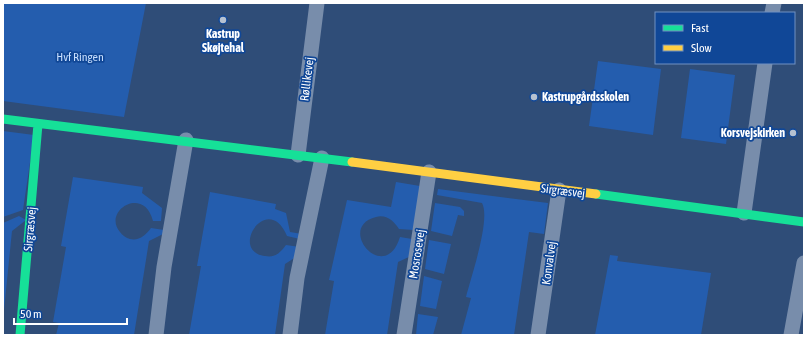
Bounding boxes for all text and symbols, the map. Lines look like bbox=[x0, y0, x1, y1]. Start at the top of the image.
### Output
legend bbox=[655, 12, 795, 64]
marker: Kastrup Skøjtehal bbox=[218, 15, 228, 25]
text: Fast bbox=[691, 21, 709, 35]
place label: Kastrup Skøjtehal bbox=[202, 27, 245, 55]
text: Slow bbox=[691, 41, 712, 55]
park label: Hvf Ringen bbox=[56, 50, 104, 64]
street label: Røllikevej bbox=[297, 56, 317, 102]
place label: Kastrupgårdsskolen bbox=[542, 90, 629, 104]
marker: Kastrupgårdsskolen bbox=[529, 92, 539, 102]
place label: Korsvejskirken bbox=[721, 126, 785, 140]
marker: Korsvejskirken bbox=[788, 128, 798, 138]
street label: Sirgræsvej bbox=[540, 181, 586, 201]
street label: Sirgræsvej bbox=[21, 206, 39, 252]
street label: Mosrosevej bbox=[406, 228, 428, 280]
street label: Konvalvej bbox=[539, 240, 559, 286]
scale bar bbox=[14, 300, 127, 326]
text: 50 m bbox=[20, 307, 42, 321]

